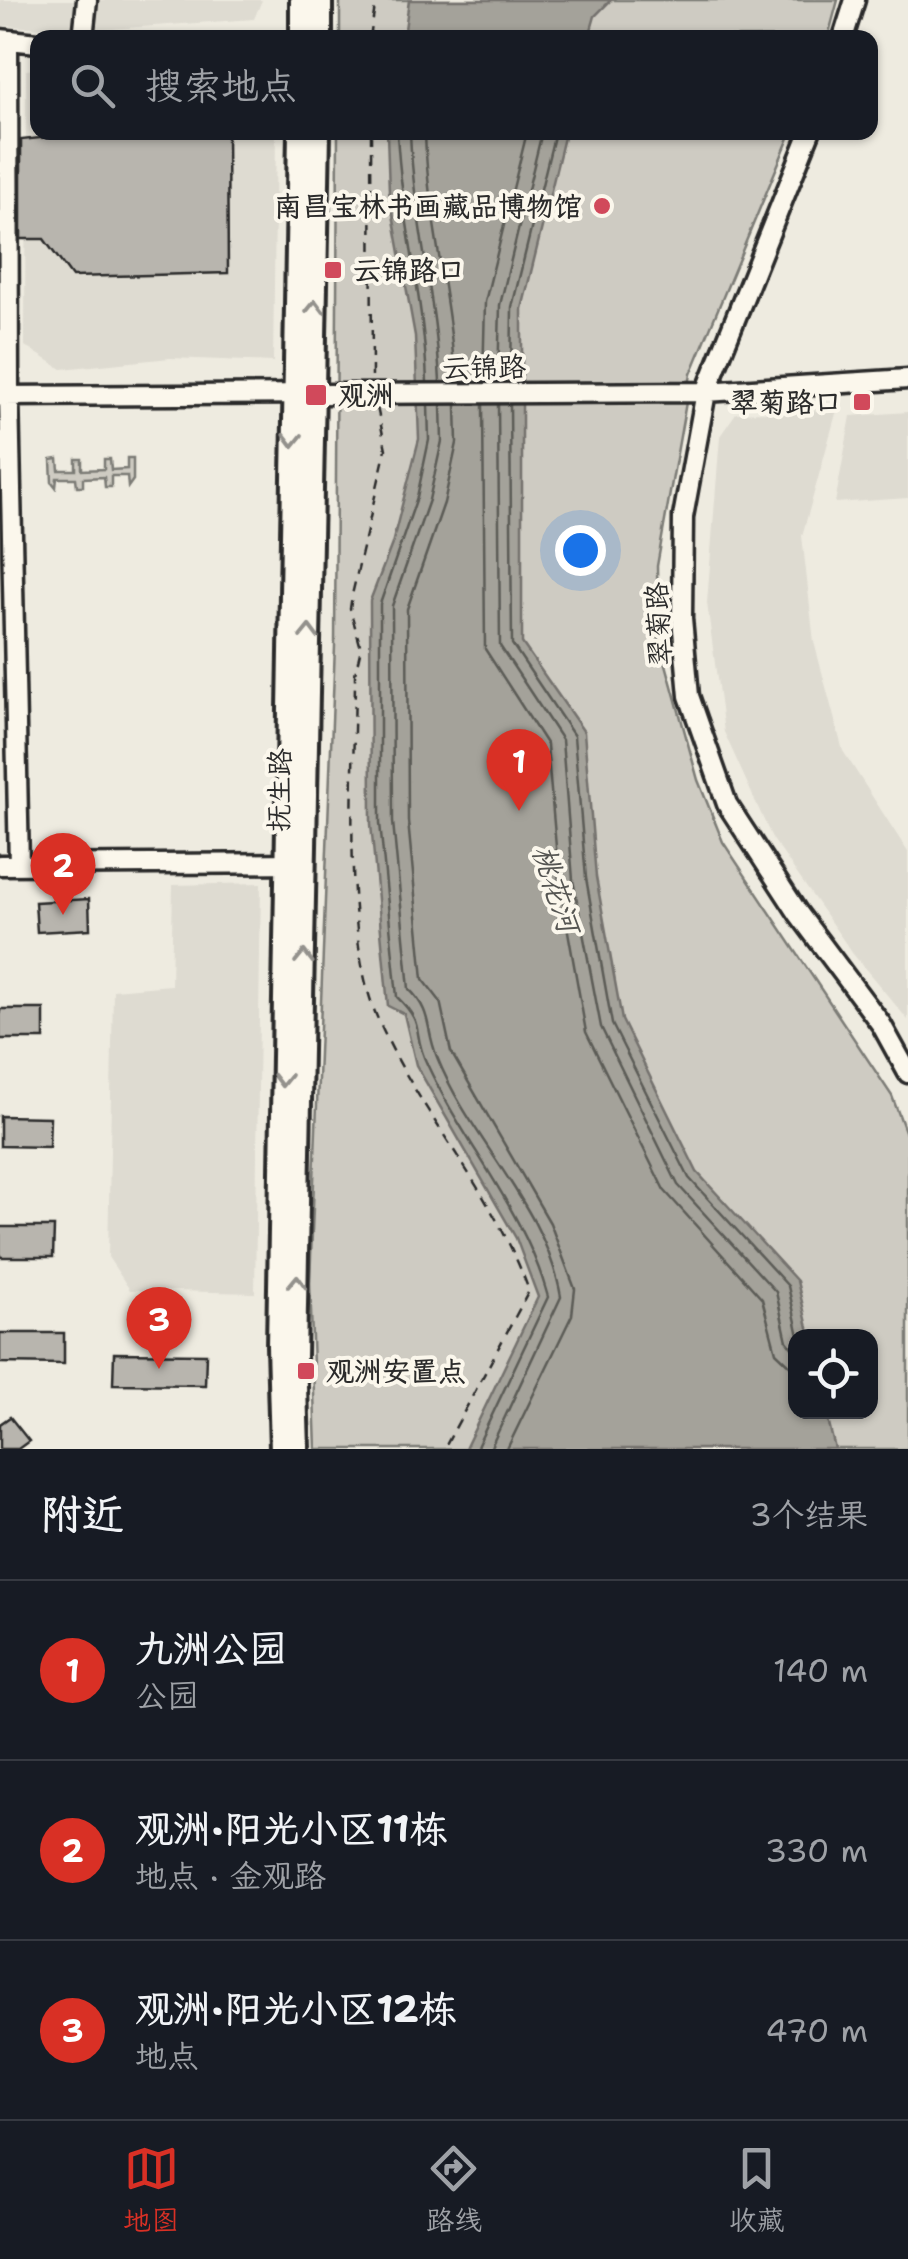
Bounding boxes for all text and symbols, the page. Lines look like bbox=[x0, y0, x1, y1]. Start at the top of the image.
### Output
search box bbox=[30, 30, 878, 140]
icon: search bbox=[65, 58, 120, 113]
text: 搜索地点 bbox=[145, 60, 297, 111]
place label: 南昌宝林书画藏品博物馆 bbox=[274, 187, 582, 225]
marker: 南昌宝林书画藏品博物馆 bbox=[591, 195, 613, 217]
place label: 云锦路口 bbox=[353, 251, 465, 289]
marker: 云锦路口 bbox=[322, 259, 344, 281]
one-way arrow bbox=[304, 298, 326, 314]
street label: 云锦路 bbox=[442, 347, 526, 387]
place label: 观洲 bbox=[338, 376, 394, 414]
marker: 观洲 bbox=[303, 382, 329, 408]
place label: 翠菊路口 bbox=[730, 383, 842, 421]
marker: 翠菊路口 bbox=[851, 391, 873, 413]
one-way arrow bbox=[282, 432, 304, 448]
your location bbox=[555, 525, 606, 576]
street label: 翠菊路 bbox=[637, 581, 679, 667]
one-way arrow bbox=[299, 623, 320, 639]
pin: 1 bbox=[486, 728, 552, 811]
street label: 抚生路 bbox=[259, 748, 299, 832]
pin: 2 bbox=[30, 832, 96, 915]
water label: 桃花河 bbox=[523, 840, 591, 943]
one-way arrow bbox=[294, 948, 315, 964]
one-way arrow bbox=[272, 1072, 293, 1088]
one-way arrow bbox=[286, 1273, 307, 1289]
pin: 3 bbox=[126, 1286, 192, 1369]
map controls bbox=[788, 1329, 878, 1419]
button: locate bbox=[788, 1329, 878, 1419]
place label: 观洲安置点 bbox=[326, 1352, 466, 1390]
marker: 观洲安置点 bbox=[295, 1360, 317, 1382]
text: 附近 bbox=[40, 1486, 124, 1542]
text: 3个结果 bbox=[750, 1493, 868, 1536]
text: 九洲公园 bbox=[135, 1623, 287, 1674]
text: 1 bbox=[65, 1649, 80, 1692]
text: 140 m bbox=[773, 1649, 868, 1692]
text: 公园 bbox=[135, 1674, 199, 1717]
text: 观洲·阳光小区11栋 bbox=[135, 1803, 448, 1854]
text: 2 bbox=[61, 1829, 84, 1872]
text: 330 m bbox=[765, 1829, 868, 1872]
text: 地点 · 金观路 bbox=[135, 1854, 326, 1897]
text: 观洲·阳光小区12栋 bbox=[135, 1983, 457, 2034]
text: 3 bbox=[61, 2009, 84, 2052]
text: 470 m bbox=[765, 2009, 868, 2052]
text: 地点 bbox=[135, 2034, 199, 2077]
tab: 地图 bbox=[123, 2141, 179, 2239]
tab: 路线 bbox=[426, 2141, 482, 2239]
tab: 收藏 bbox=[729, 2141, 785, 2239]

